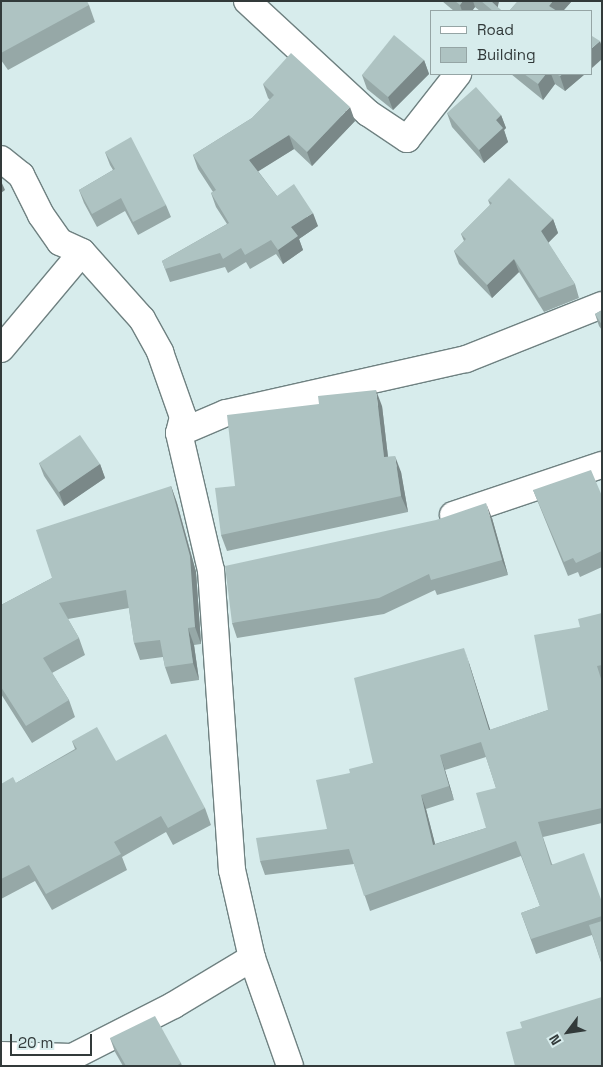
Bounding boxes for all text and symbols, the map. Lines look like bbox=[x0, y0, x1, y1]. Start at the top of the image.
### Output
legend bbox=[430, 10, 593, 75]
text: Road bbox=[477, 20, 514, 39]
text: Building bbox=[477, 45, 536, 64]
north arrow bbox=[543, 1007, 593, 1057]
scale bar bbox=[12, 1024, 95, 1056]
text: N bbox=[545, 1031, 565, 1048]
text: 20 m bbox=[18, 1033, 53, 1052]

